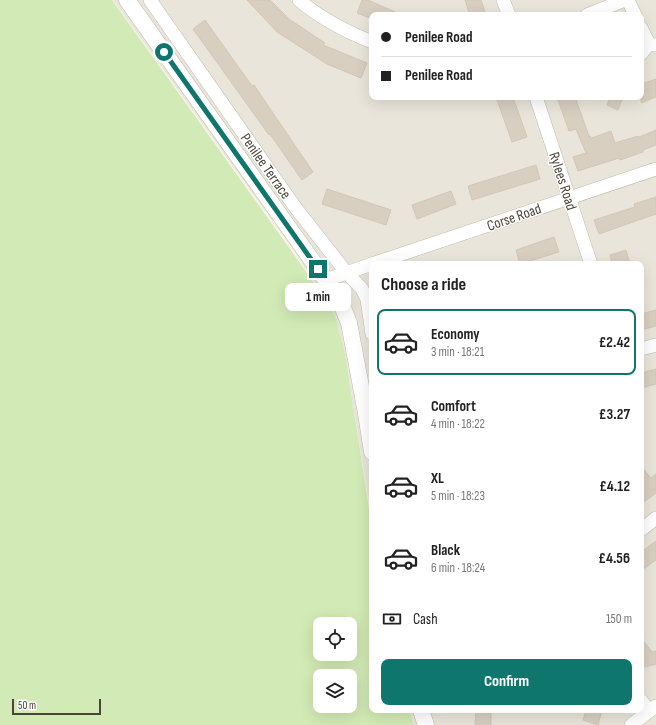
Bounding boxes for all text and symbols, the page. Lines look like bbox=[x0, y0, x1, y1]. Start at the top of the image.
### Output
text: Penilee Road bbox=[405, 28, 473, 47]
route start bbox=[155, 43, 173, 61]
text: Penilee Road bbox=[405, 66, 473, 85]
street label: Penilee Terrace bbox=[236, 130, 295, 203]
street label: Rylees Road bbox=[544, 150, 581, 213]
street label: Corse Road bbox=[484, 199, 544, 236]
route end bbox=[309, 260, 327, 278]
text: Choose a ride bbox=[381, 274, 466, 295]
callout: 1 min bbox=[285, 283, 351, 311]
text: 1 min bbox=[306, 289, 330, 305]
icon: car bbox=[383, 324, 419, 360]
text: Economy bbox=[431, 325, 480, 344]
text: £2.42 bbox=[599, 333, 630, 352]
text: 3 min · 18:21 bbox=[431, 344, 484, 360]
icon: car bbox=[383, 396, 419, 432]
text: Comfort bbox=[431, 397, 476, 416]
text: £3.27 bbox=[599, 405, 630, 424]
text: 4 min · 18:22 bbox=[431, 416, 485, 432]
icon: car bbox=[383, 468, 419, 504]
text: XL bbox=[431, 469, 444, 488]
text: £4.12 bbox=[599, 477, 630, 496]
text: 5 min · 18:23 bbox=[431, 488, 485, 504]
icon: car bbox=[383, 540, 419, 576]
text: Black bbox=[431, 541, 460, 560]
text: £4.56 bbox=[598, 549, 630, 568]
text: 6 min · 18:24 bbox=[431, 560, 485, 576]
icon: cash bbox=[381, 608, 403, 630]
text: Cash bbox=[413, 610, 438, 629]
text: 150 m bbox=[606, 611, 632, 627]
map controls bbox=[313, 617, 357, 713]
button: locate bbox=[313, 617, 357, 661]
button: Confirm bbox=[381, 659, 632, 705]
button: layers bbox=[313, 669, 357, 713]
scale bar bbox=[12, 697, 101, 716]
text: 50 m bbox=[18, 699, 36, 712]

